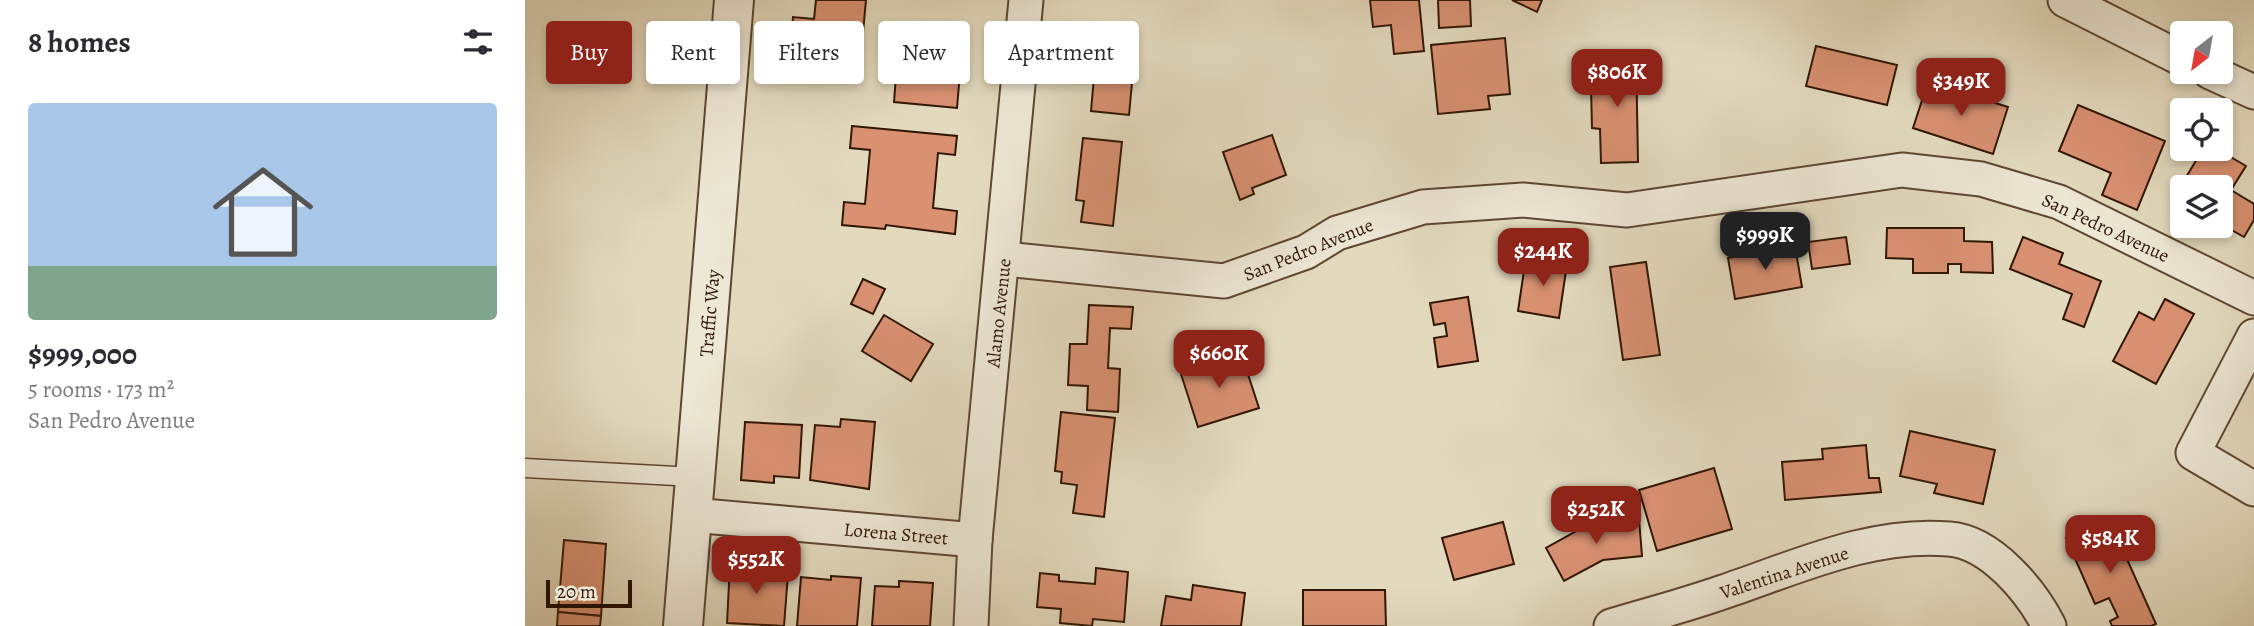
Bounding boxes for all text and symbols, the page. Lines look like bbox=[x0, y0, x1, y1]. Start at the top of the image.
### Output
chip: Buy bbox=[546, 21, 632, 84]
chip: Rent bbox=[646, 21, 740, 84]
chip: Filters bbox=[754, 21, 864, 84]
chip: New bbox=[878, 21, 970, 84]
chip: Apartment bbox=[984, 21, 1139, 84]
north arrow bbox=[2170, 21, 2233, 84]
map controls bbox=[2170, 21, 2233, 238]
text: 8 homes bbox=[28, 22, 131, 62]
icon: filters bbox=[459, 23, 497, 61]
pin: $806K bbox=[1568, 50, 1666, 109]
text: $806K bbox=[1587, 56, 1647, 87]
pin: $349K bbox=[1912, 58, 2010, 118]
text: $349K bbox=[1932, 65, 1990, 96]
button: locate bbox=[2170, 98, 2233, 161]
icon: home bbox=[200, 149, 326, 275]
button: layers bbox=[2170, 175, 2233, 238]
street label: San Pedro Avenue bbox=[2038, 187, 2174, 269]
street label: San Pedro Avenue bbox=[1240, 212, 1377, 288]
pin: $999K bbox=[1716, 212, 1814, 272]
text: $999K bbox=[1736, 219, 1794, 250]
pin: $244K bbox=[1494, 229, 1592, 288]
text: $244K bbox=[1514, 235, 1572, 266]
street label: Alamo Avenue bbox=[980, 257, 1018, 370]
street label: Traffic Way bbox=[693, 268, 727, 358]
pin: $660K bbox=[1170, 330, 1268, 390]
text: $999,000 bbox=[28, 334, 137, 374]
text: $660K bbox=[1190, 337, 1248, 368]
text: 5 rooms · 173 m² bbox=[28, 374, 174, 405]
text: San Pedro Avenue bbox=[28, 405, 195, 436]
pin: $252K bbox=[1547, 486, 1645, 546]
text: $252K bbox=[1567, 493, 1625, 524]
street label: Lorena Street bbox=[843, 516, 949, 551]
pin: $584K bbox=[2061, 516, 2159, 575]
text: $584K bbox=[2081, 522, 2139, 553]
pin: $552K bbox=[707, 536, 805, 596]
street label: Valentina Avenue bbox=[1716, 540, 1852, 606]
text: $552K bbox=[728, 543, 784, 574]
scale bar bbox=[546, 577, 632, 609]
text: 20 m bbox=[557, 579, 596, 605]

